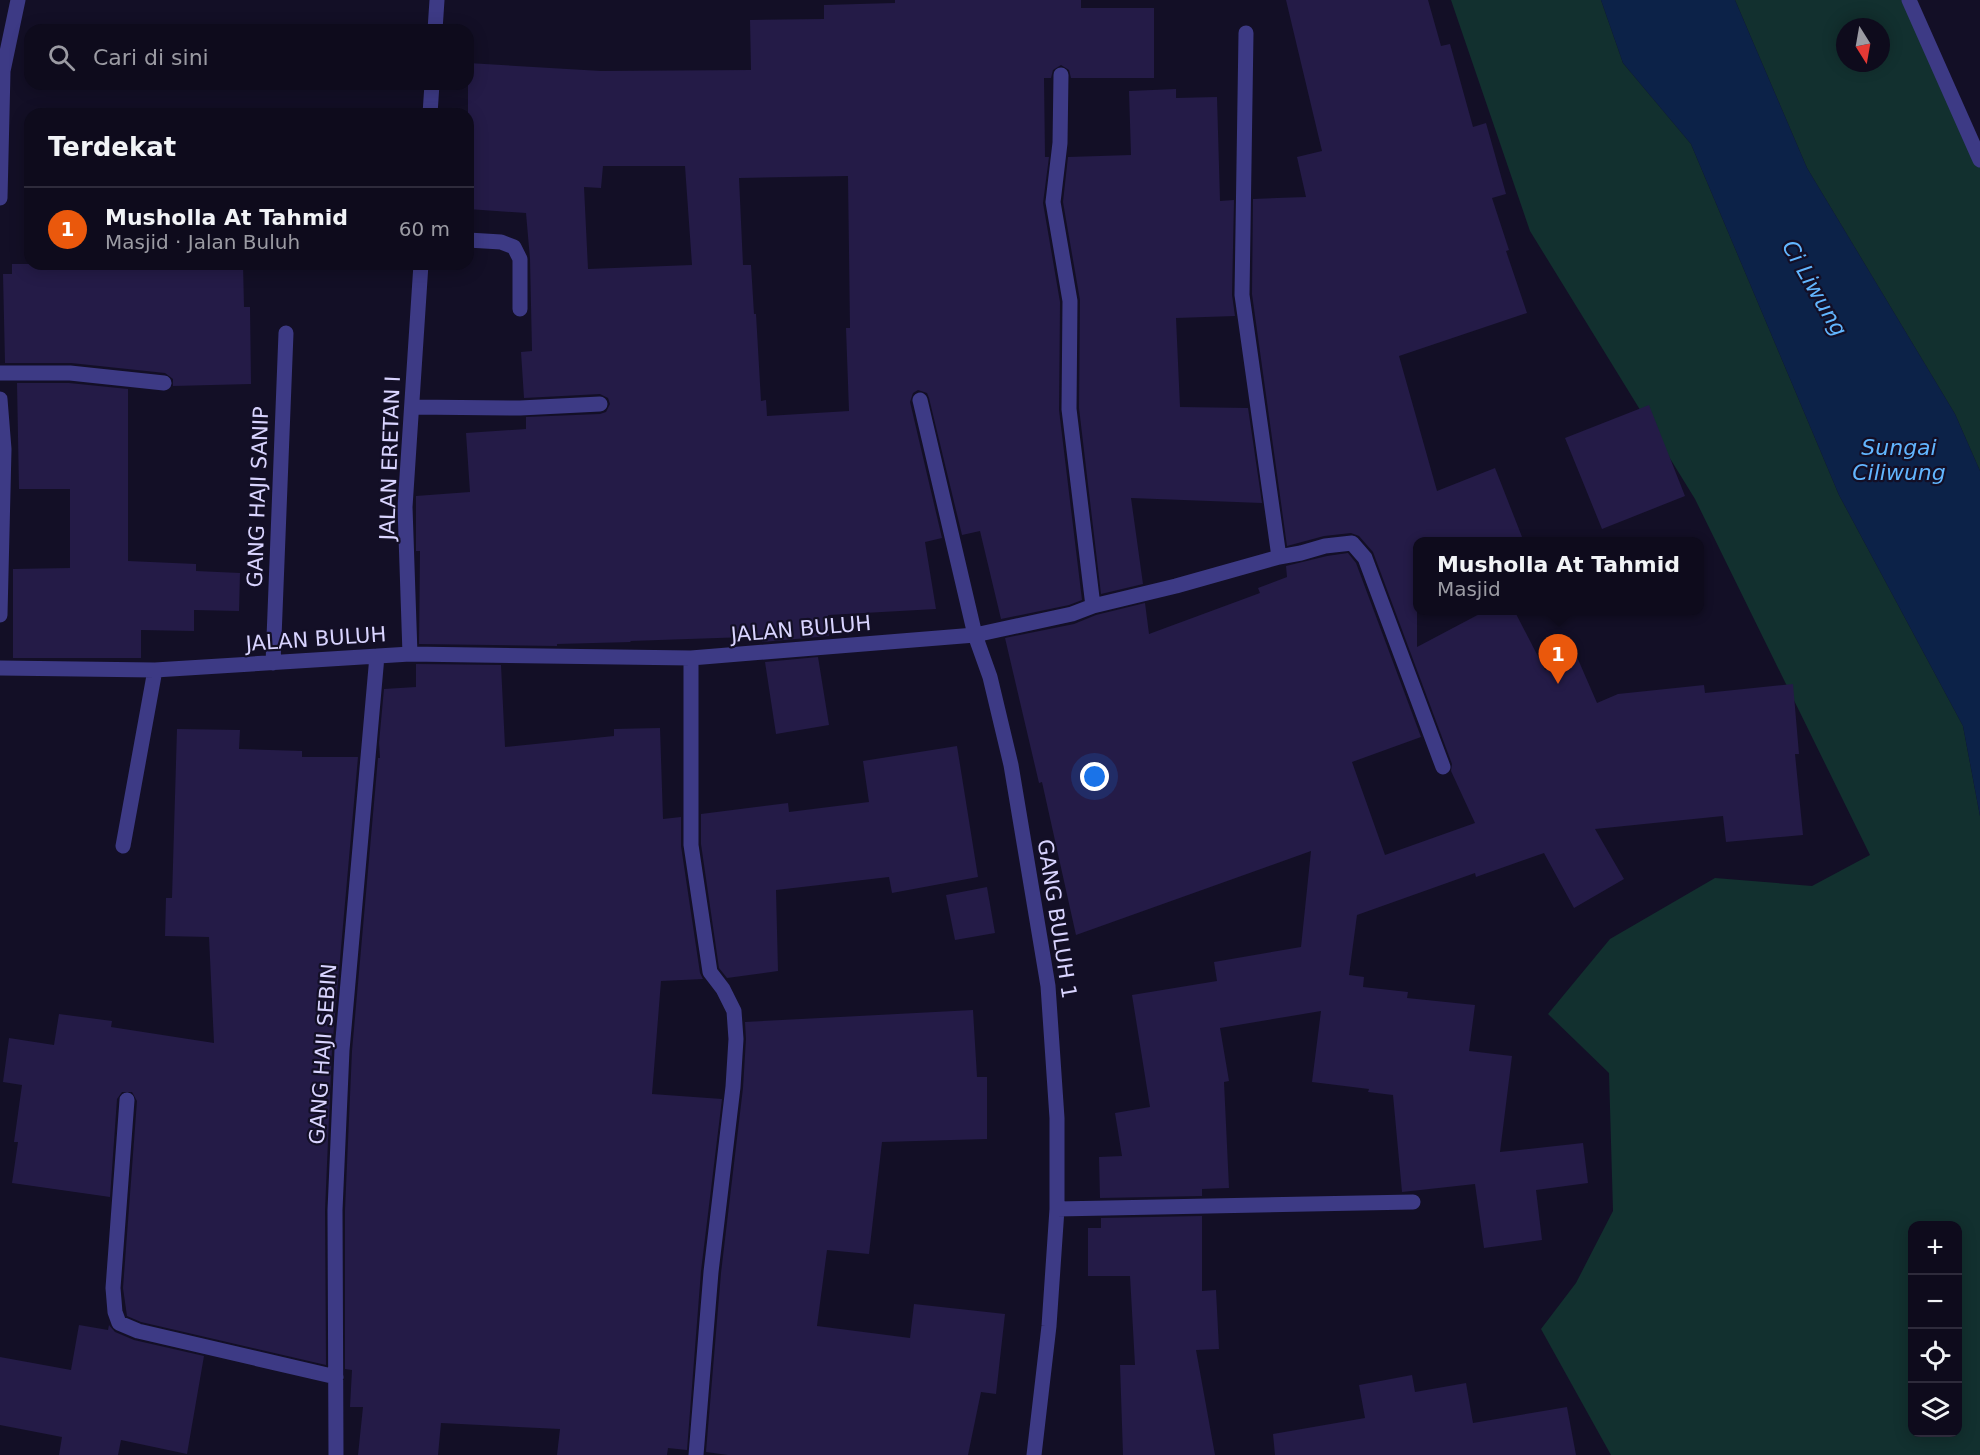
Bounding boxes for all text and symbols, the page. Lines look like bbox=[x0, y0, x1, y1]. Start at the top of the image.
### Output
north arrow bbox=[1836, 18, 1890, 72]
search box bbox=[24, 24, 474, 90]
icon: search bbox=[45, 41, 78, 74]
text: Cari di sini bbox=[93, 45, 209, 70]
text: Terdekat bbox=[48, 132, 176, 162]
text: Musholla At Tahmid bbox=[105, 205, 348, 230]
text: 1 bbox=[61, 217, 74, 241]
text: 60 m bbox=[399, 217, 450, 241]
text: Masjid · Jalan Buluh bbox=[105, 230, 300, 254]
water label: Ci Liwung bbox=[1777, 236, 1852, 341]
street label: JALAN ERETAN I bbox=[375, 375, 405, 543]
street label: GANG HAJI SANIP bbox=[243, 406, 273, 588]
water label: Sungai Ciliwung bbox=[1852, 435, 1946, 485]
popup bbox=[1413, 537, 1704, 615]
text: Musholla At Tahmid bbox=[1437, 552, 1680, 577]
text: Masjid bbox=[1437, 577, 1501, 601]
street label: JALAN BULUH bbox=[728, 611, 872, 647]
street label: JALAN BULUH bbox=[243, 622, 387, 656]
pin: 1 bbox=[1538, 634, 1578, 684]
your location bbox=[1080, 762, 1109, 791]
street label: GANG BULUH 1 bbox=[1033, 838, 1081, 1000]
street label: GANG HAJI SEBIN bbox=[305, 963, 341, 1145]
map controls bbox=[1908, 1221, 1962, 1437]
button: + bbox=[1908, 1221, 1962, 1275]
button: − bbox=[1908, 1275, 1962, 1329]
button: locate bbox=[1908, 1329, 1962, 1383]
button: layers bbox=[1908, 1383, 1962, 1437]

